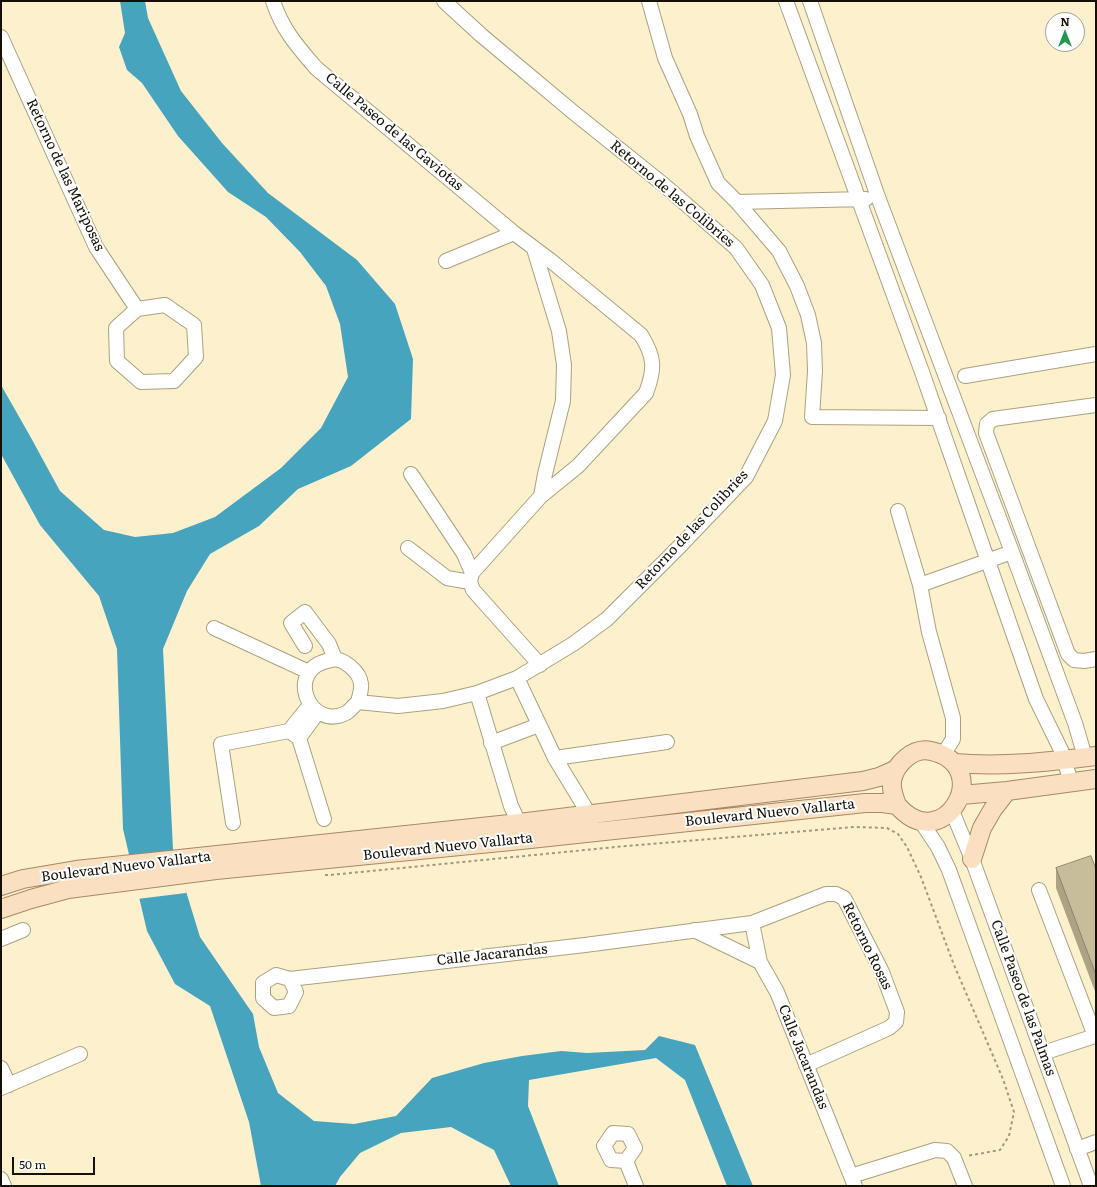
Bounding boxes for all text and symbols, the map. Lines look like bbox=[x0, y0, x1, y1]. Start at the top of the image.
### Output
north arrow bbox=[1045, 12, 1085, 52]
text: N bbox=[1060, 13, 1070, 29]
street label: Calle Paseo de las Gaviotas bbox=[322, 70, 466, 194]
street label: Retorno de las Mariposas bbox=[22, 96, 108, 254]
street label: Retorno de las Colibries bbox=[607, 137, 737, 251]
street label: Retorno de las Colibries bbox=[632, 467, 752, 593]
street label: Boulevard Nuevo Vallarta bbox=[684, 796, 856, 830]
street label: Boulevard Nuevo Vallarta bbox=[362, 830, 534, 864]
street label: Boulevard Nuevo Vallarta bbox=[40, 848, 212, 886]
street label: Retorno Rosas bbox=[839, 900, 895, 992]
street label: Calle Paseo de las Palmas bbox=[987, 918, 1059, 1078]
street label: Calle Jacarandas bbox=[436, 941, 548, 969]
street label: Calle Jacarandas bbox=[774, 1002, 832, 1112]
scale bar bbox=[14, 1149, 97, 1175]
text: 50 m bbox=[19, 1155, 46, 1173]

